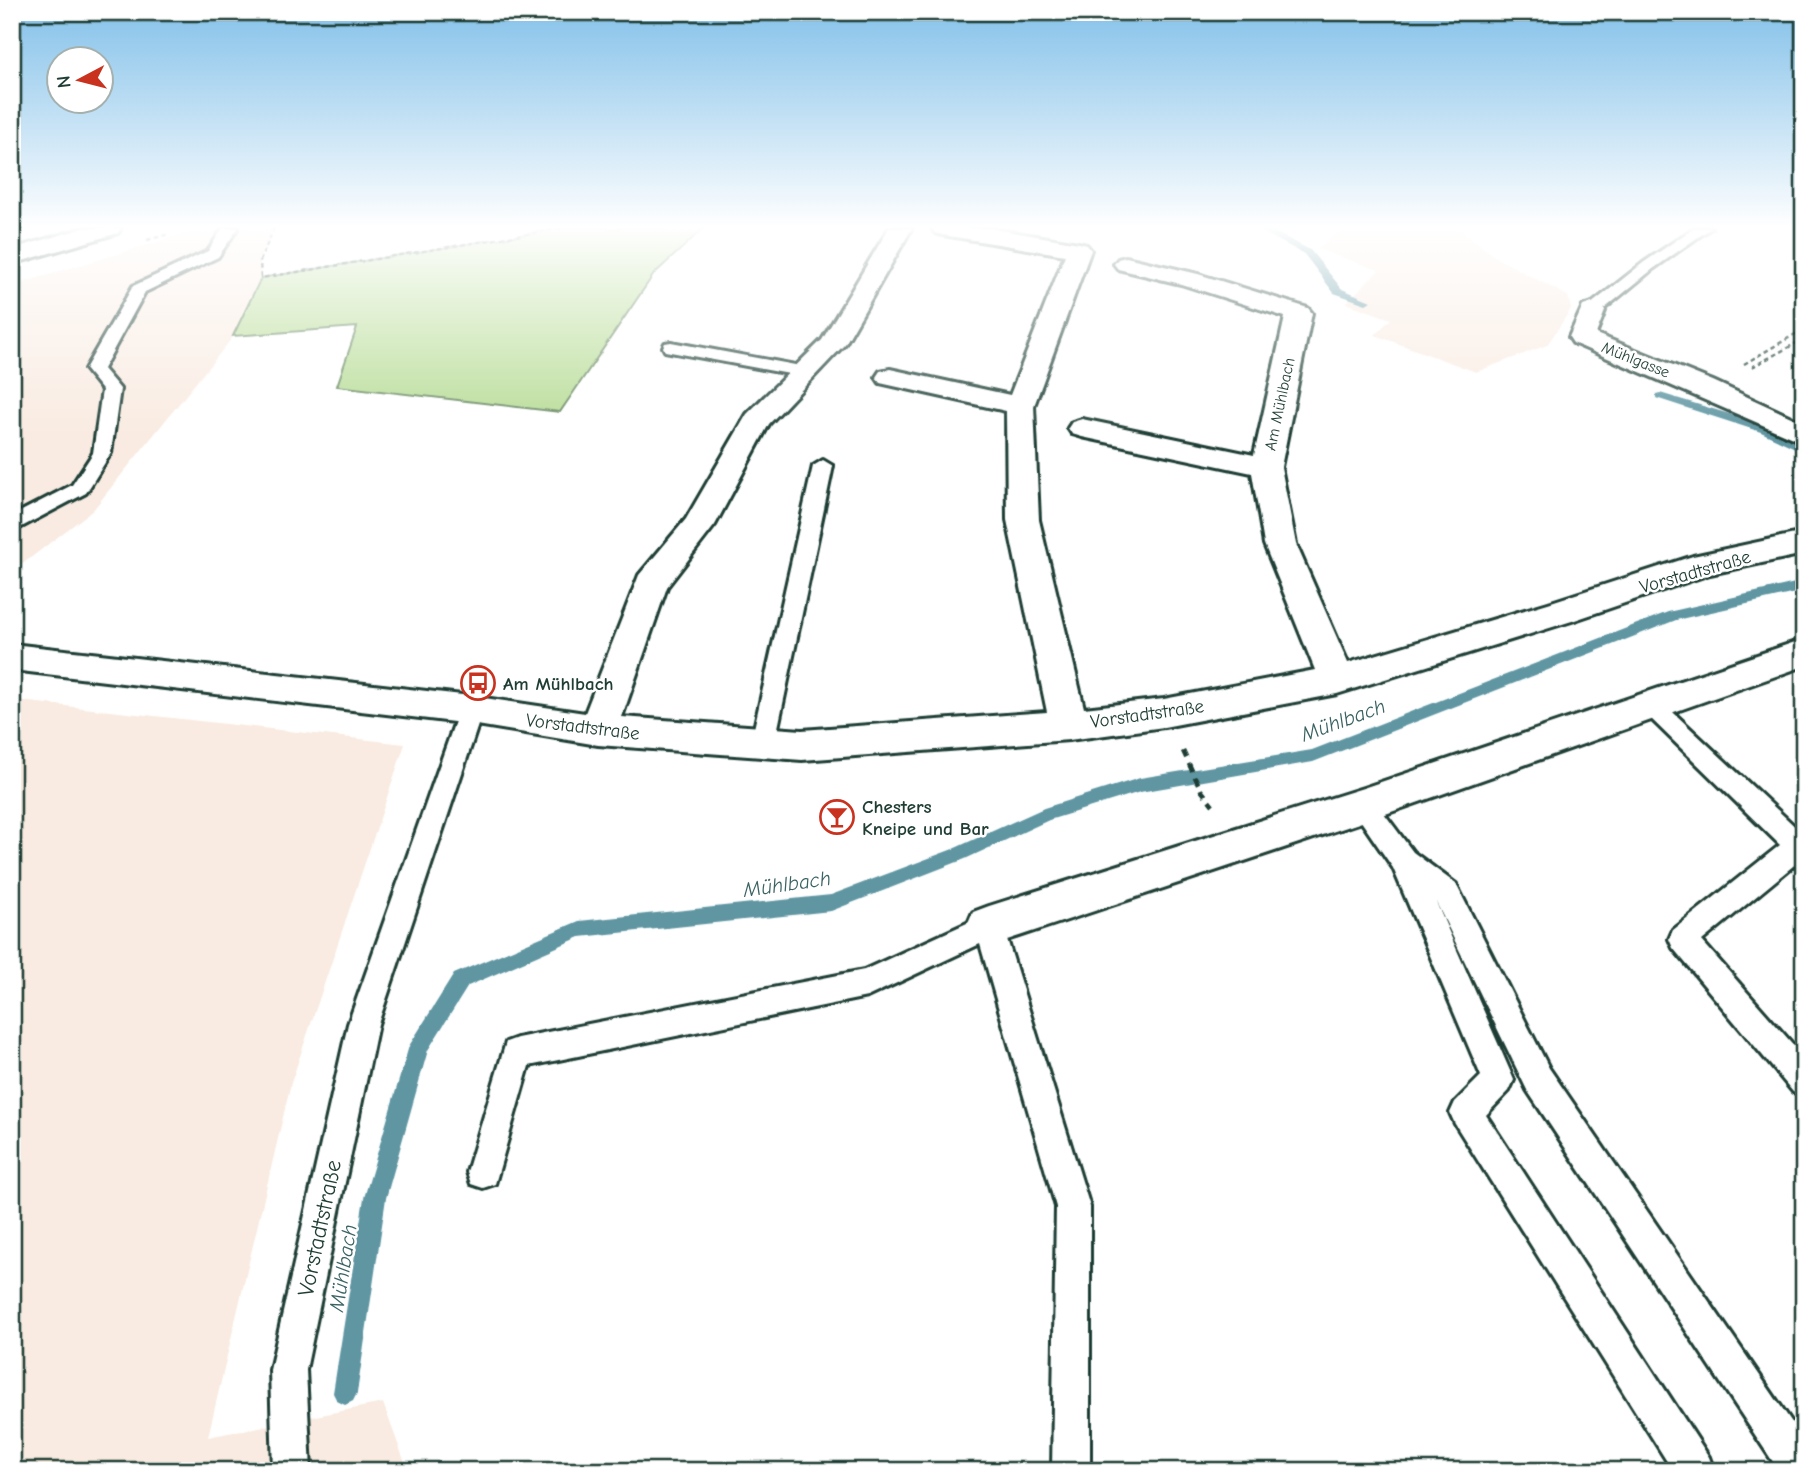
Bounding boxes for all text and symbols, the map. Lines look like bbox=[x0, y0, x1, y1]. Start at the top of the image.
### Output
north arrow bbox=[46, 46, 116, 116]
text: N bbox=[52, 74, 76, 89]
street label: Mühlgasse bbox=[1599, 338, 1672, 382]
street label: Am Mühlbach bbox=[1261, 356, 1299, 452]
street label: Vorstadtstraße bbox=[1637, 546, 1753, 598]
bus stop icon: Am Mühlbach bbox=[459, 664, 497, 702]
place label: Am Mühlbach bbox=[503, 673, 614, 695]
water label: Mühlbach bbox=[1297, 694, 1388, 747]
street label: Vorstadtstraße bbox=[1089, 695, 1205, 733]
street label: Vorstadtstraße bbox=[525, 709, 641, 745]
place label: Chesters Kneipe und Bar bbox=[862, 796, 989, 840]
bar icon: Chesters Kneipe und Bar bbox=[818, 798, 856, 836]
water label: Mühlbach bbox=[741, 866, 832, 902]
street label: Vorstadtstraße bbox=[292, 1157, 347, 1299]
water label: Mühlbach bbox=[324, 1223, 362, 1314]

